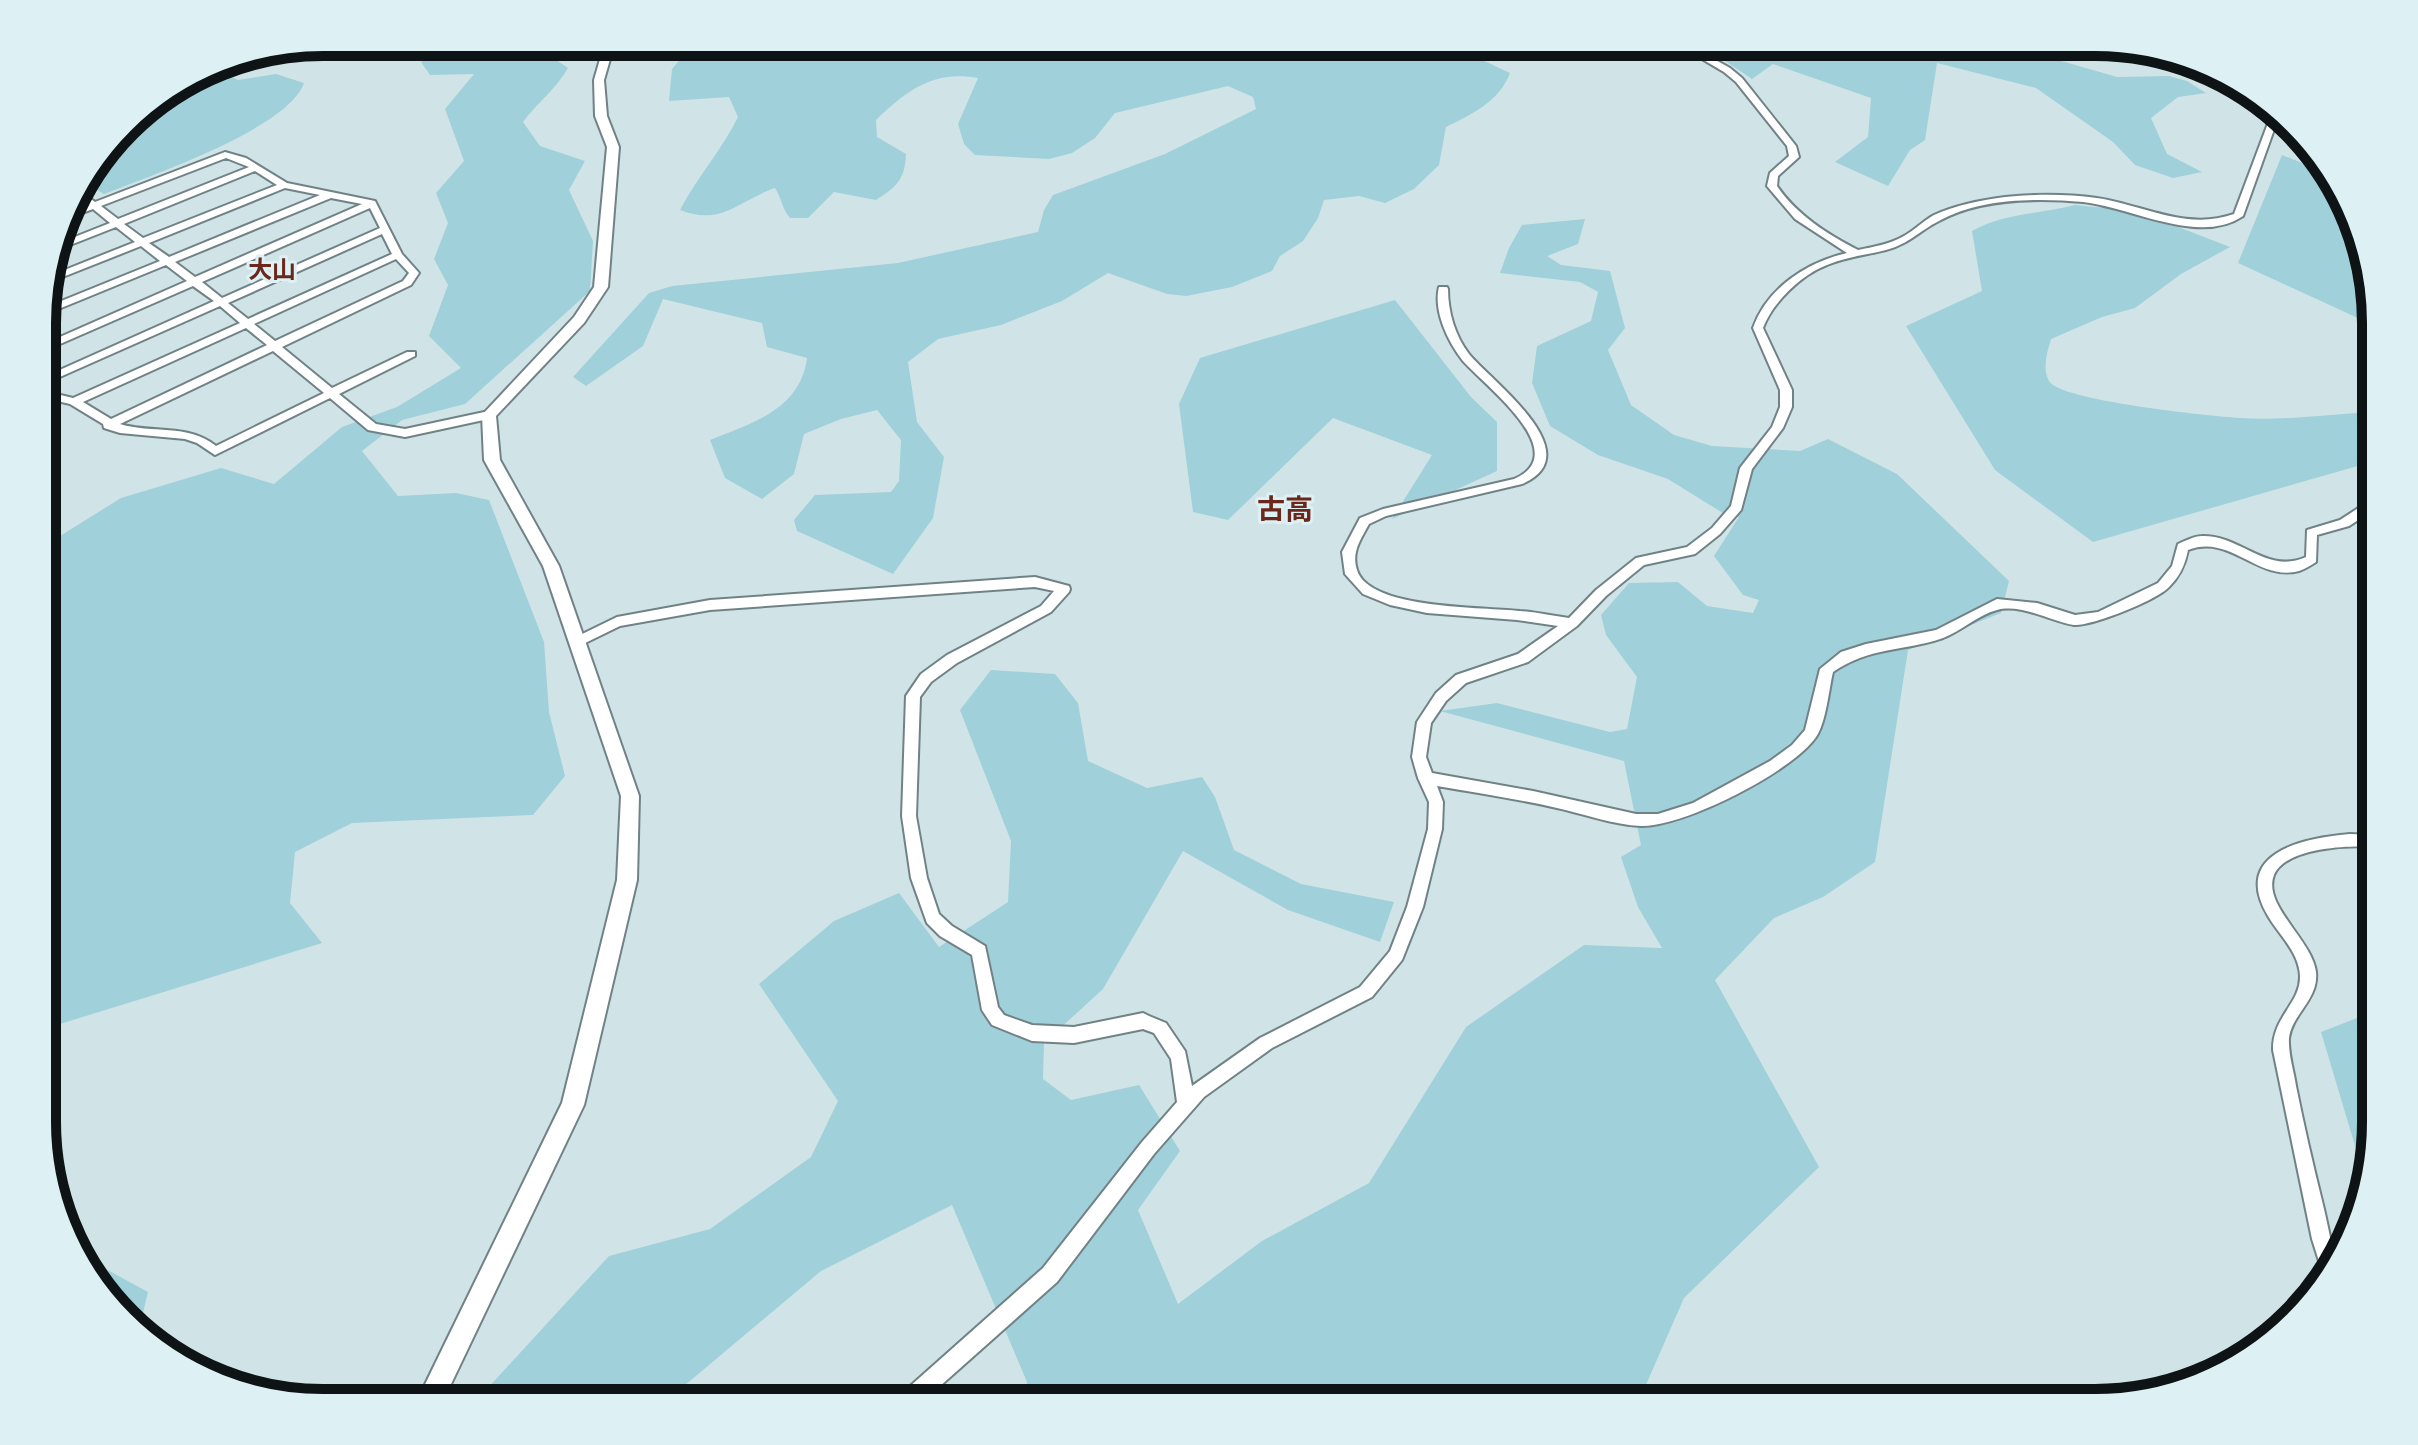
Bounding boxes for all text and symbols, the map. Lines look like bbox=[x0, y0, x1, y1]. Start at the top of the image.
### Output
district label: 大山 bbox=[248, 251, 296, 287]
district label: 古高 bbox=[1257, 487, 1313, 530]

